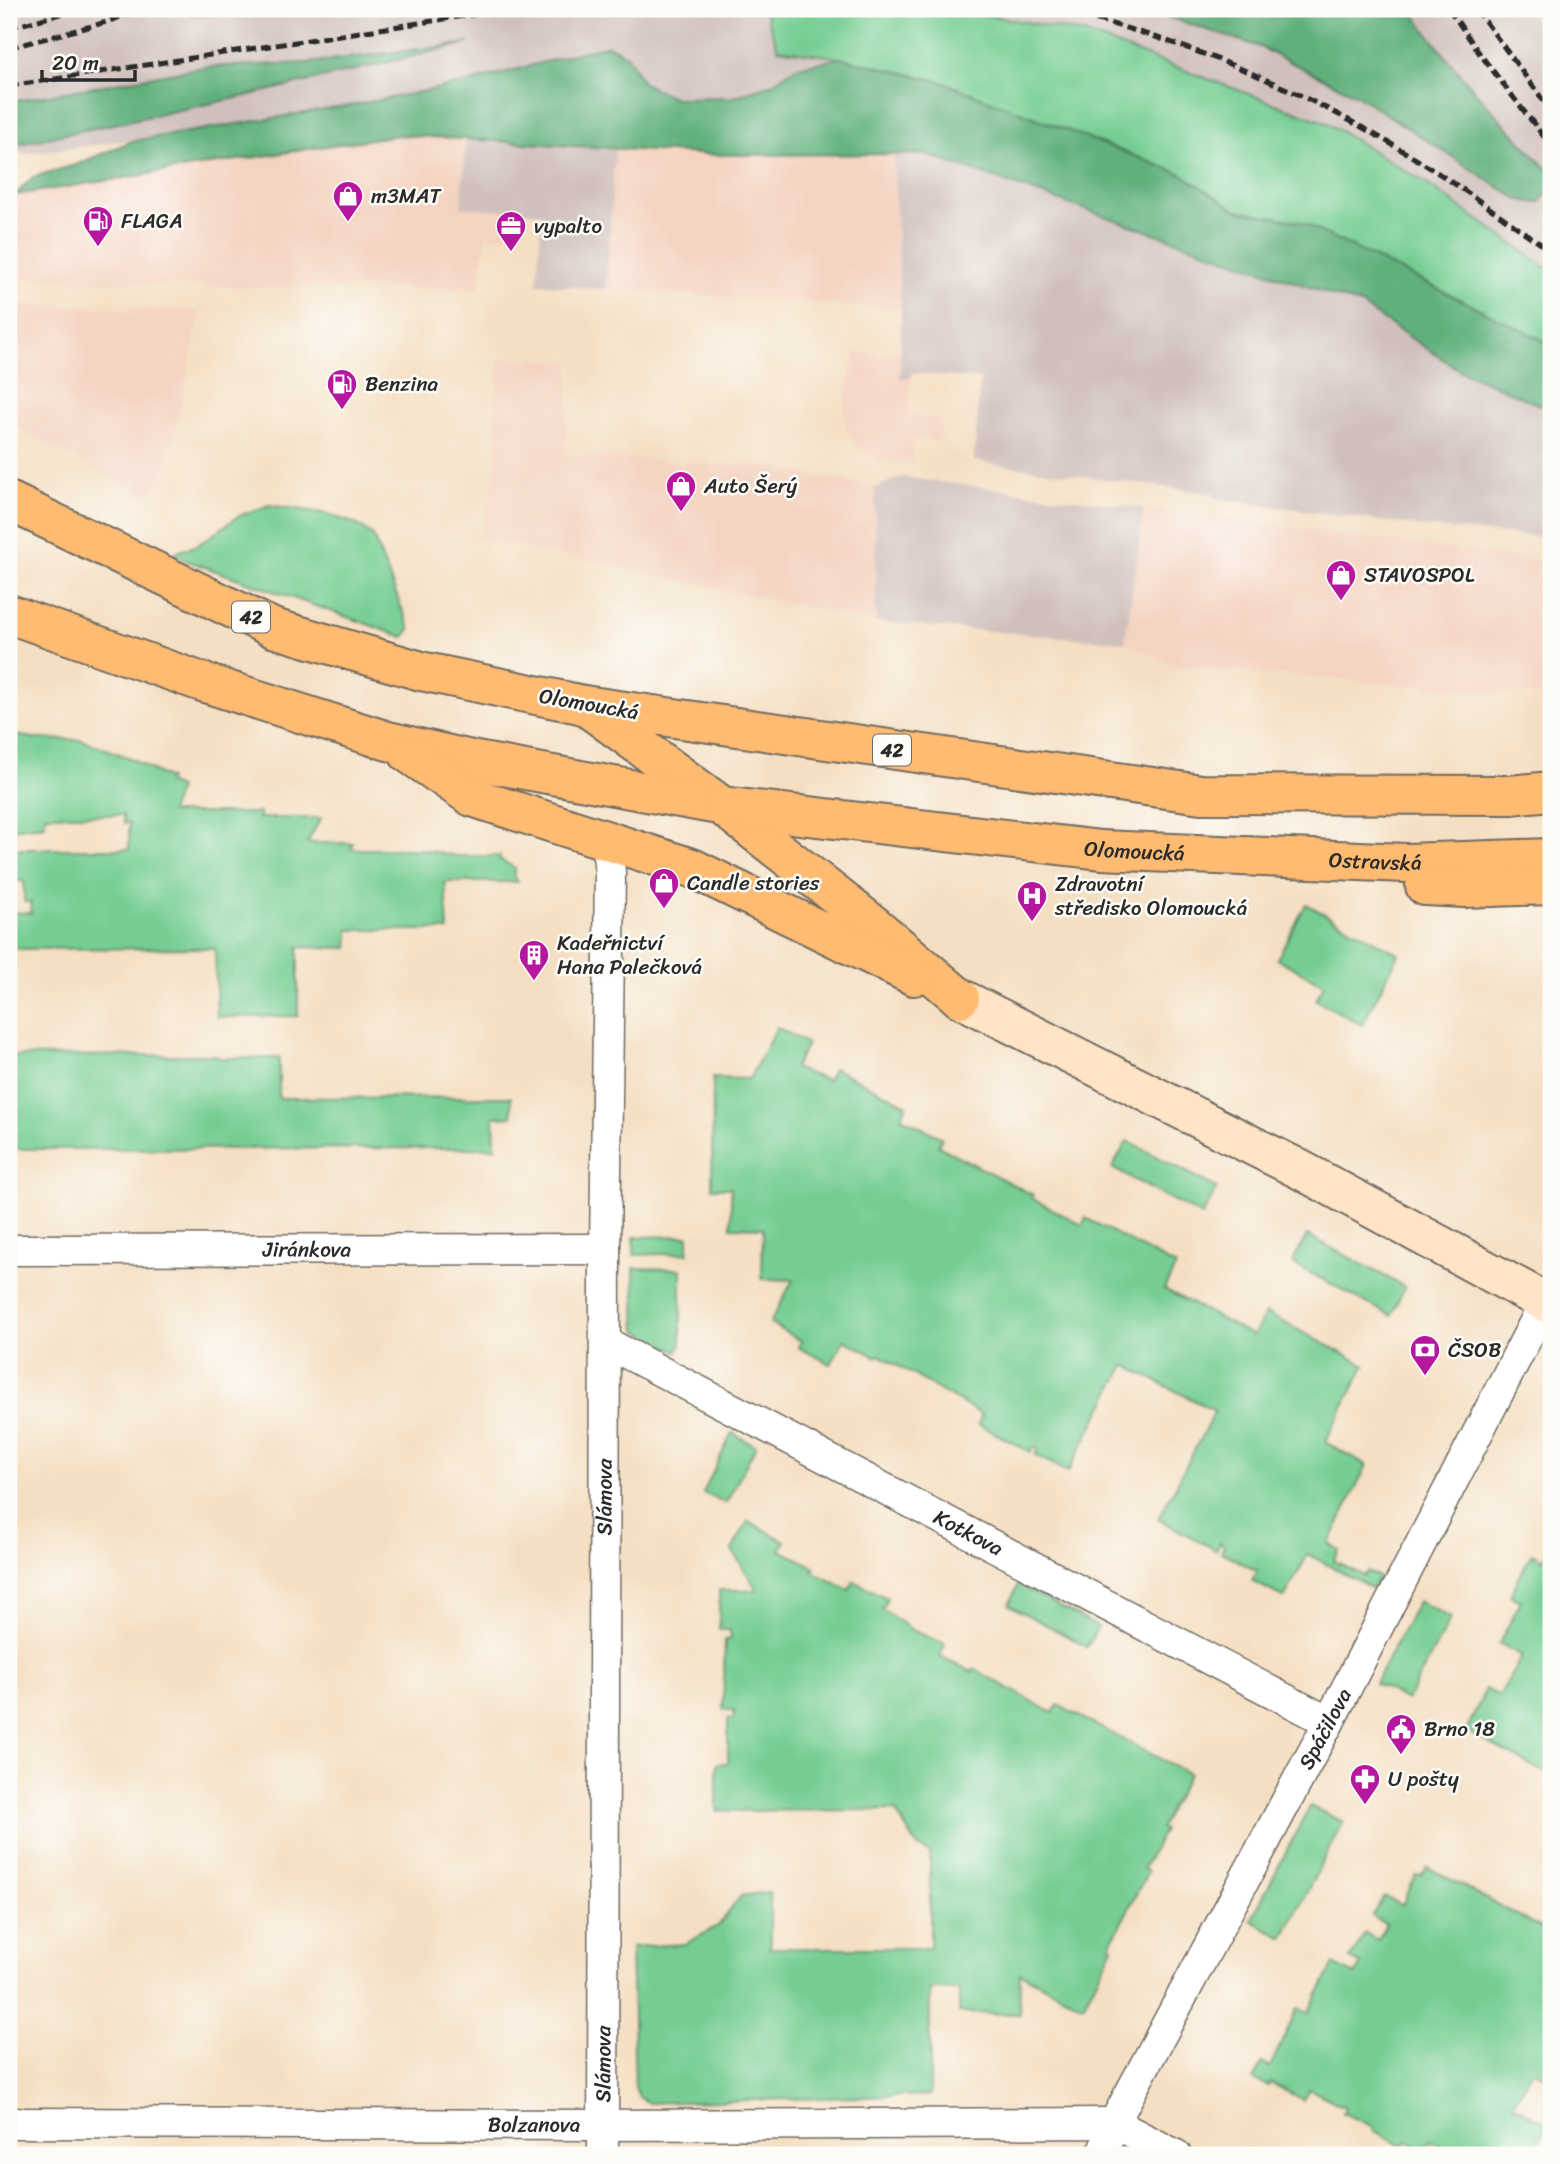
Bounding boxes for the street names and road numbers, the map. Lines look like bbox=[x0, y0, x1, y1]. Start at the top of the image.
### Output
road number: 42 bbox=[232, 602, 270, 632]
street label: Olomoucká bbox=[536, 677, 642, 732]
road number: 42 bbox=[873, 734, 911, 765]
street label: Olomoucká bbox=[1082, 829, 1186, 873]
street label: Ostravská bbox=[1328, 841, 1423, 882]
street label: Jiránkova bbox=[262, 1230, 352, 1269]
street label: Slámova bbox=[585, 1458, 624, 1535]
street label: Kotkova bbox=[926, 1498, 1011, 1567]
street label: Spáčilova bbox=[1288, 1681, 1363, 1777]
street label: Slámova bbox=[584, 2025, 622, 2102]
street label: Bolzanova bbox=[488, 2106, 581, 2144]

